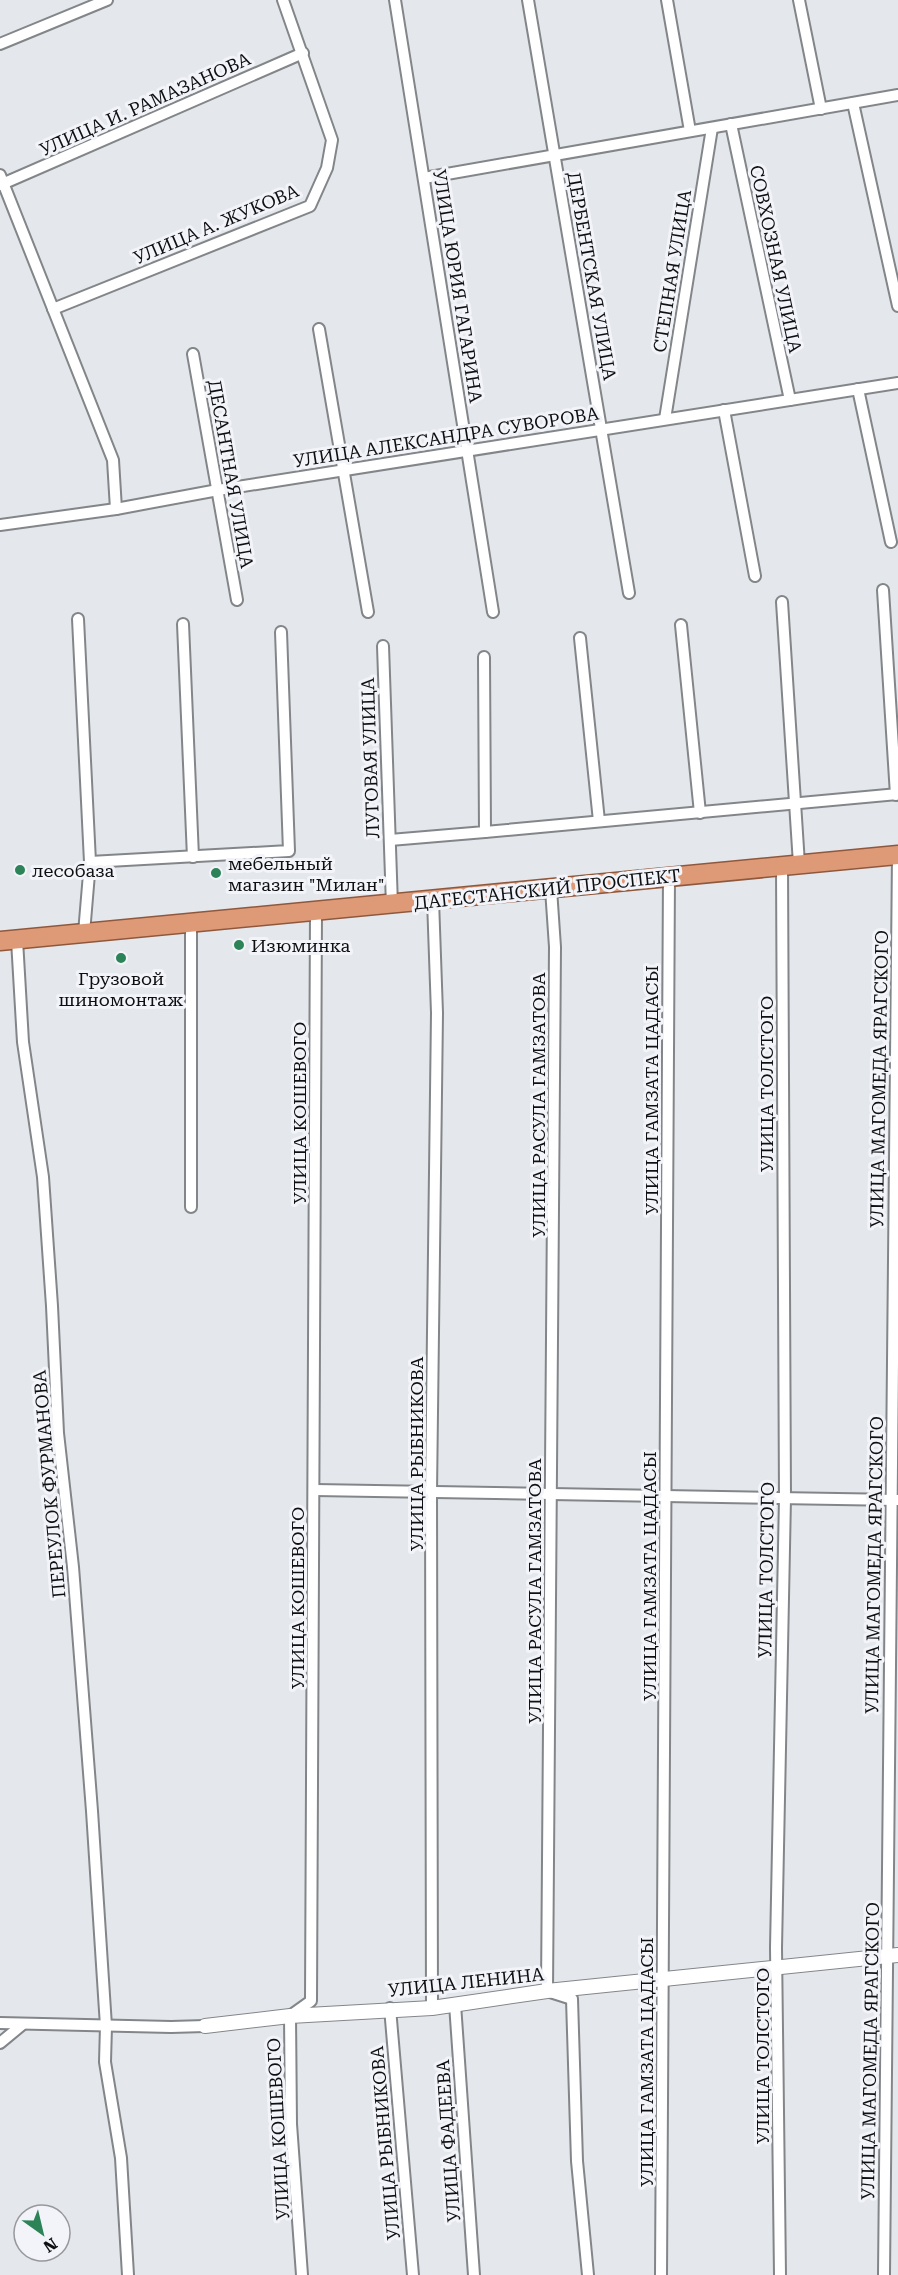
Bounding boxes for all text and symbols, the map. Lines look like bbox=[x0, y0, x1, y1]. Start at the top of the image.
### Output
street label: УЛИЦА И. РАМАЗАНОВА bbox=[36, 48, 254, 160]
street label: СОВХОЗНАЯ УЛИЦА bbox=[746, 163, 806, 355]
street label: УЛИЦА ЮРИЯ ГАГАРИНА bbox=[429, 168, 487, 405]
street label: ДЕРБЕНТСКАЯ УЛИЦА bbox=[563, 170, 621, 382]
street label: УЛИЦА А. ЖУКОВА bbox=[130, 180, 302, 268]
street label: СТЕПНАЯ УЛИЦА bbox=[649, 188, 695, 354]
street label: ДЕСАНТНАЯ УЛИЦА bbox=[204, 378, 258, 570]
street label: УЛИЦА АЛЕКСАНДРА СУВОРОВА bbox=[292, 402, 601, 472]
street label: ЛУГОВАЯ УЛИЦА bbox=[357, 677, 383, 839]
place label: мебельный магазин "Милан" bbox=[228, 853, 385, 895]
place label: лесобаза bbox=[32, 860, 115, 881]
marker: лесобаза bbox=[13, 863, 27, 877]
street label: ДАГЕСТАНСКИЙ ПРОСПЕКТ bbox=[413, 865, 681, 913]
marker: мебельный магазин "Милан" bbox=[209, 866, 223, 880]
street label: УЛИЦА МАГОМЕДА ЯРАГСКОГО bbox=[866, 930, 892, 1228]
place label: Изюминка bbox=[251, 935, 351, 956]
marker: Изюминка bbox=[232, 938, 246, 952]
marker: Грузовой шиномонтаж bbox=[114, 951, 128, 965]
street label: УЛИЦА ГАМЗАТА ЦАДАСЫ bbox=[641, 965, 662, 1215]
place label: Грузовой шиномонтаж bbox=[59, 968, 184, 1010]
street label: УЛИЦА РАСУЛА ГАМЗАТОВА bbox=[528, 972, 549, 1238]
street label: УЛИЦА ТОЛСТОГО bbox=[756, 996, 777, 1172]
street label: УЛИЦА КОШЕВОГО bbox=[289, 1022, 310, 1204]
street label: УЛИЦА РЫБНИКОВА bbox=[406, 1356, 427, 1551]
street label: ПЕРЕУЛОК ФУРМАНОВА bbox=[29, 1369, 69, 1599]
street label: УЛИЦА МАГОМЕДА ЯРАГСКОГО bbox=[861, 1416, 887, 1714]
street label: УЛИЦА ГАМЗАТА ЦАДАСЫ bbox=[639, 1451, 660, 1701]
street label: УЛИЦА РАСУЛА ГАМЗАТОВА bbox=[524, 1458, 545, 1724]
street label: УЛИЦА ТОЛСТОГО bbox=[754, 1482, 778, 1658]
street label: УЛИЦА КОШЕВОГО bbox=[287, 1507, 308, 1689]
street label: УЛИЦА МАГОМЕДА ЯРАГСКОГО bbox=[857, 1902, 883, 2200]
street label: УЛИЦА ГАМЗАТА ЦАДАСЫ bbox=[636, 1937, 657, 2187]
street label: УЛИЦА ЛЕНИНА bbox=[387, 1963, 545, 2001]
street label: УЛИЦА ТОЛСТОГО bbox=[752, 1968, 773, 2144]
street label: УЛИЦА КОШЕВОГО bbox=[263, 2037, 293, 2221]
street label: УЛИЦА РЫБНИКОВА bbox=[366, 2045, 404, 2241]
street label: УЛИЦА ФАДЕЕВА bbox=[432, 2059, 464, 2223]
north arrow bbox=[12, 2203, 72, 2263]
text: N bbox=[40, 2234, 61, 2256]

